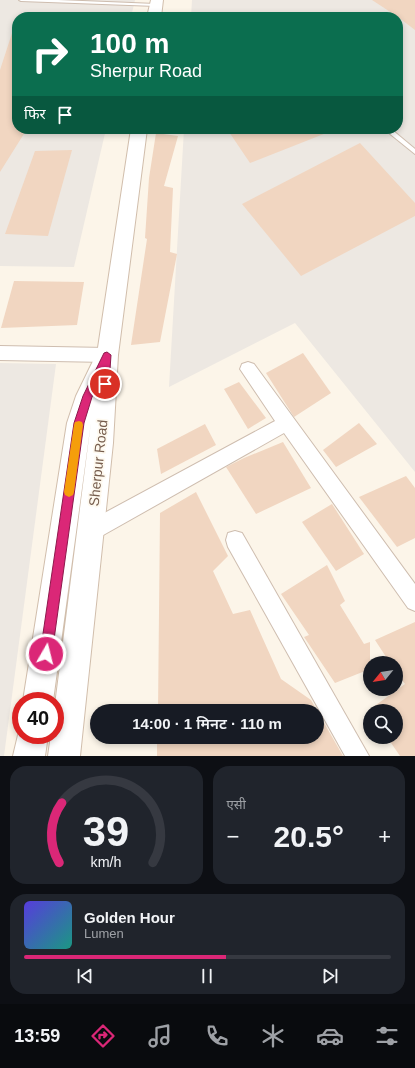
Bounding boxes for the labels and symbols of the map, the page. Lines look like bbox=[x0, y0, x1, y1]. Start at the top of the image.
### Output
pin bbox=[88, 367, 122, 401]
street label: Sherpur Road bbox=[85, 419, 111, 507]
position arrow bbox=[25, 633, 67, 675]
north arrow bbox=[363, 656, 403, 696]
speed limit sign: 40 bbox=[12, 692, 64, 744]

